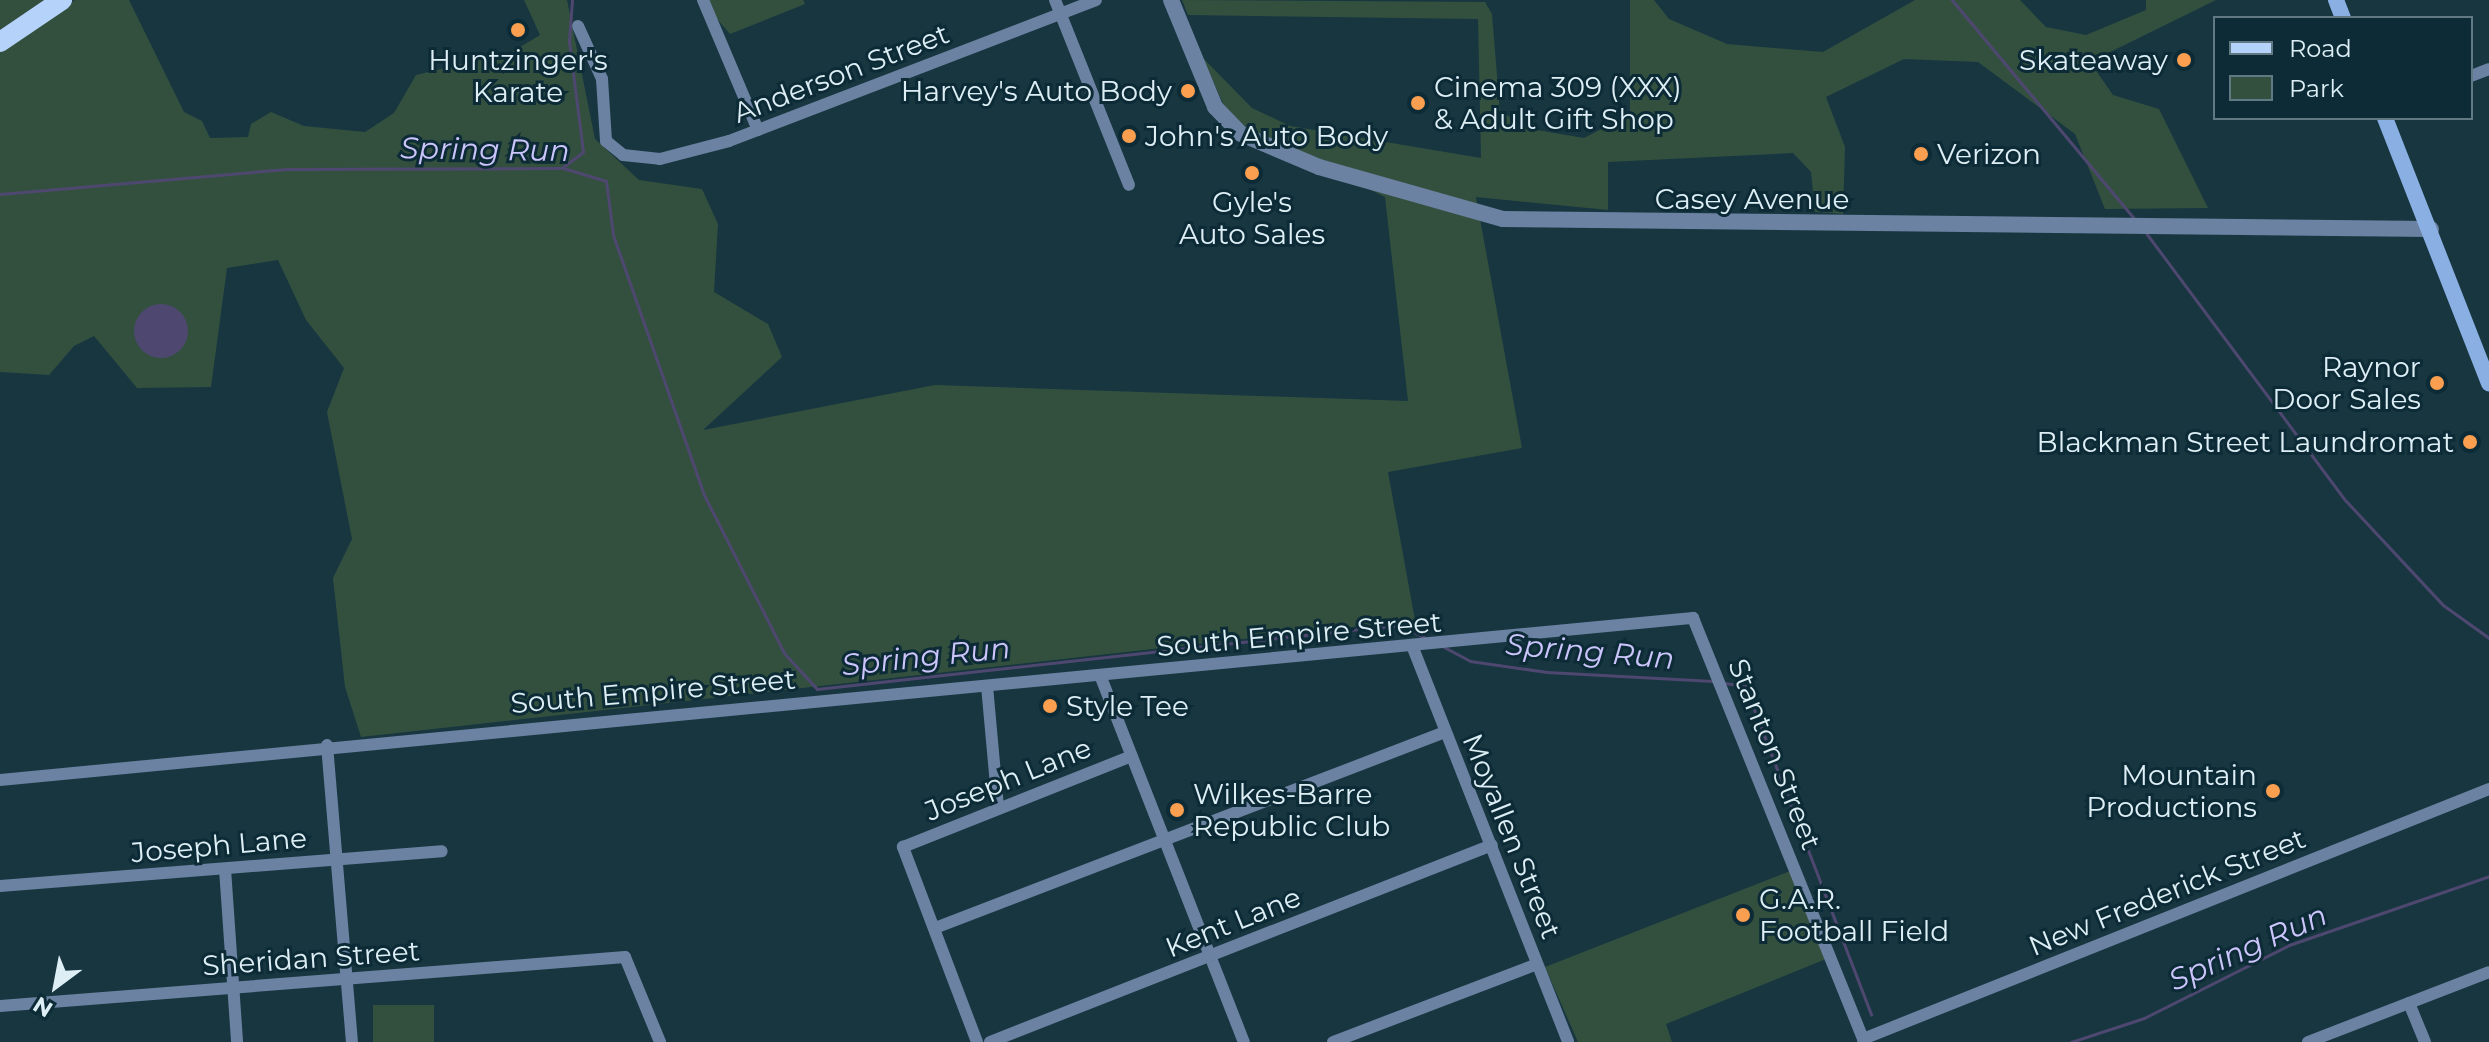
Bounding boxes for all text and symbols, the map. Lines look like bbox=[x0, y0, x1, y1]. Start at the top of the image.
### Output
street label: Anderson Street bbox=[728, 16, 954, 130]
legend bbox=[2213, 16, 2473, 120]
marker: Huntzinger's Karate bbox=[509, 21, 527, 39]
text: Road bbox=[2289, 34, 2352, 63]
place label: Huntzinger's Karate bbox=[428, 43, 608, 109]
place label: Skateaway bbox=[2019, 43, 2168, 77]
marker: Skateaway bbox=[2175, 51, 2193, 69]
place label: Cinema 309 (XXX) & Adult Gift Shop bbox=[1434, 70, 1682, 136]
place label: Harvey's Auto Body bbox=[901, 74, 1172, 108]
text: Park bbox=[2289, 74, 2344, 103]
marker: Harvey's Auto Body bbox=[1179, 82, 1197, 100]
marker: Cinema 309 (XXX) & Adult Gift Shop bbox=[1409, 94, 1427, 112]
place label: John's Auto Body bbox=[1145, 119, 1388, 153]
marker: John's Auto Body bbox=[1120, 127, 1138, 145]
water label: Spring Run bbox=[400, 131, 570, 169]
place label: Verizon bbox=[1937, 137, 2041, 171]
marker: Verizon bbox=[1912, 145, 1930, 163]
marker: Gyle's Auto Sales bbox=[1243, 164, 1261, 182]
street label: Casey Avenue bbox=[1655, 182, 1849, 216]
place label: Gyle's Auto Sales bbox=[1179, 185, 1325, 251]
place label: Raynor Door Sales bbox=[2272, 350, 2421, 416]
marker: Raynor Door Sales bbox=[2428, 374, 2446, 392]
place label: Blackman Street Laundromat bbox=[2037, 425, 2454, 459]
marker: Blackman Street Laundromat bbox=[2461, 433, 2479, 451]
street label: South Empire Street bbox=[1155, 605, 1443, 663]
water label: Spring Run bbox=[1504, 627, 1676, 677]
water label: Spring Run bbox=[840, 630, 1012, 684]
street label: Stanton Street bbox=[1721, 654, 1829, 854]
street label: South Empire Street bbox=[509, 662, 797, 720]
place label: Style Tee bbox=[1066, 689, 1189, 723]
marker: Style Tee bbox=[1041, 697, 1059, 715]
street label: Moyallen Street bbox=[1456, 729, 1568, 943]
street label: Joseph Lane bbox=[920, 730, 1096, 828]
place label: Mountain Productions bbox=[2086, 758, 2257, 824]
place label: Wilkes-Barre Republic Club bbox=[1193, 777, 1390, 843]
marker: Mountain Productions bbox=[2264, 782, 2282, 800]
marker: Wilkes-Barre Republic Club bbox=[1168, 801, 1186, 819]
street label: Joseph Lane bbox=[130, 821, 308, 869]
street label: New Frederick Street bbox=[2024, 821, 2310, 963]
street label: Kent Lane bbox=[1161, 880, 1305, 964]
place label: G.A.R. Football Field bbox=[1759, 882, 1949, 948]
water label: Spring Run bbox=[2163, 897, 2333, 999]
marker: G.A.R. Football Field bbox=[1734, 906, 1752, 924]
street label: Sheridan Street bbox=[201, 934, 421, 982]
north arrow bbox=[16, 946, 96, 1026]
text: N bbox=[28, 991, 58, 1023]

